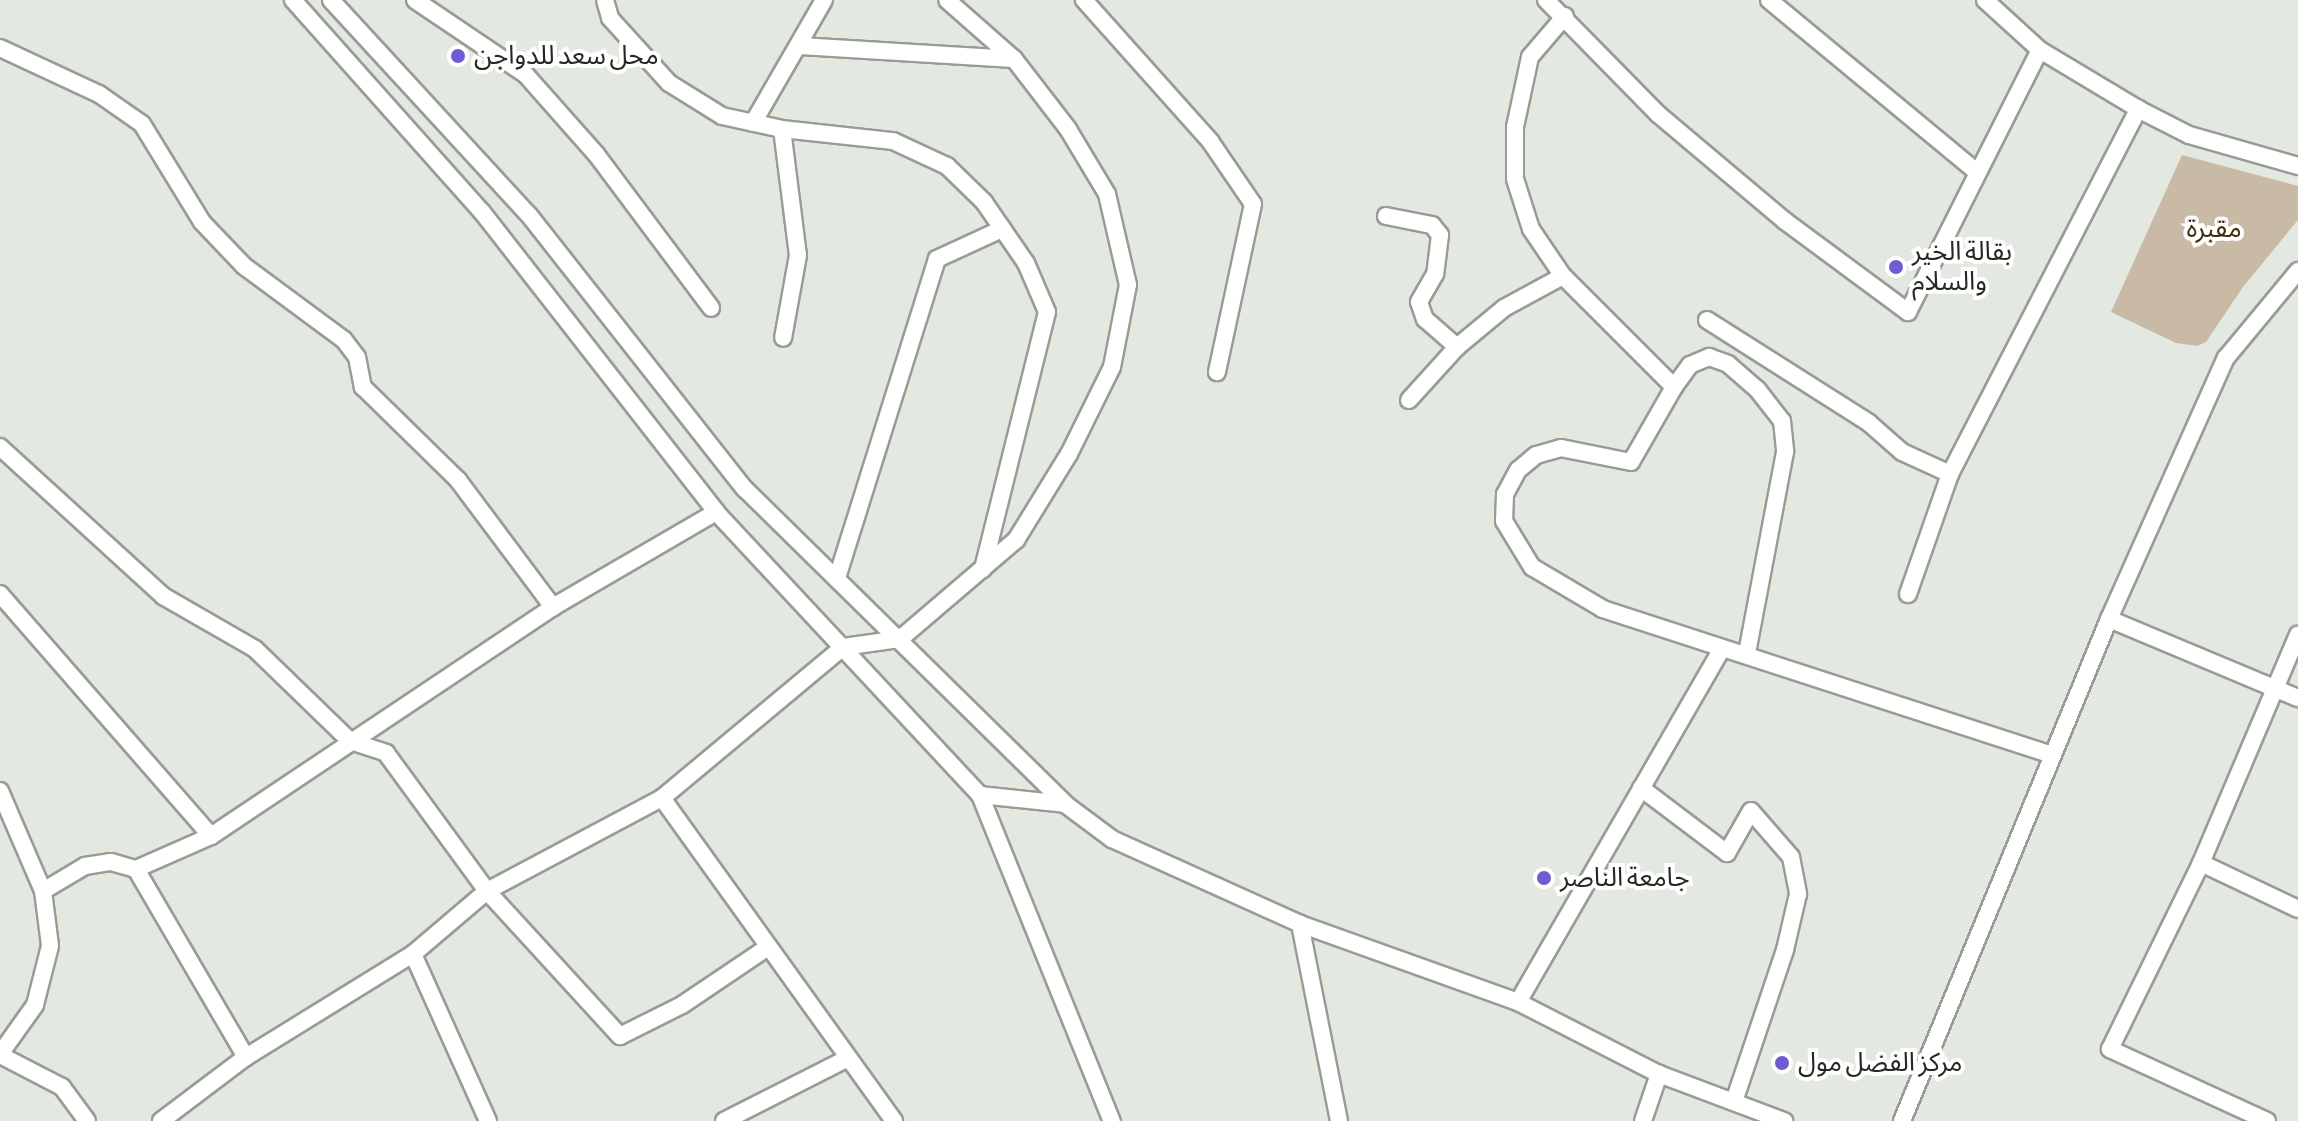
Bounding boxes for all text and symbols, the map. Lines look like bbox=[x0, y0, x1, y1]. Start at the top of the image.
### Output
place label: محل سعد للدواجن bbox=[474, 40, 659, 72]
marker: محل سعد للدواجن bbox=[449, 47, 467, 65]
park label: مقبرة bbox=[2186, 213, 2242, 245]
place label: بقالة الخير والسلام bbox=[1912, 236, 2012, 298]
marker: بقالة الخير والسلام bbox=[1887, 258, 1905, 276]
place label: جامعة الناصر bbox=[1560, 862, 1689, 894]
marker: جامعة الناصر bbox=[1535, 869, 1553, 887]
place label: مركز الفضل مول bbox=[1798, 1047, 1963, 1079]
marker: مركز الفضل مول bbox=[1773, 1054, 1791, 1072]

